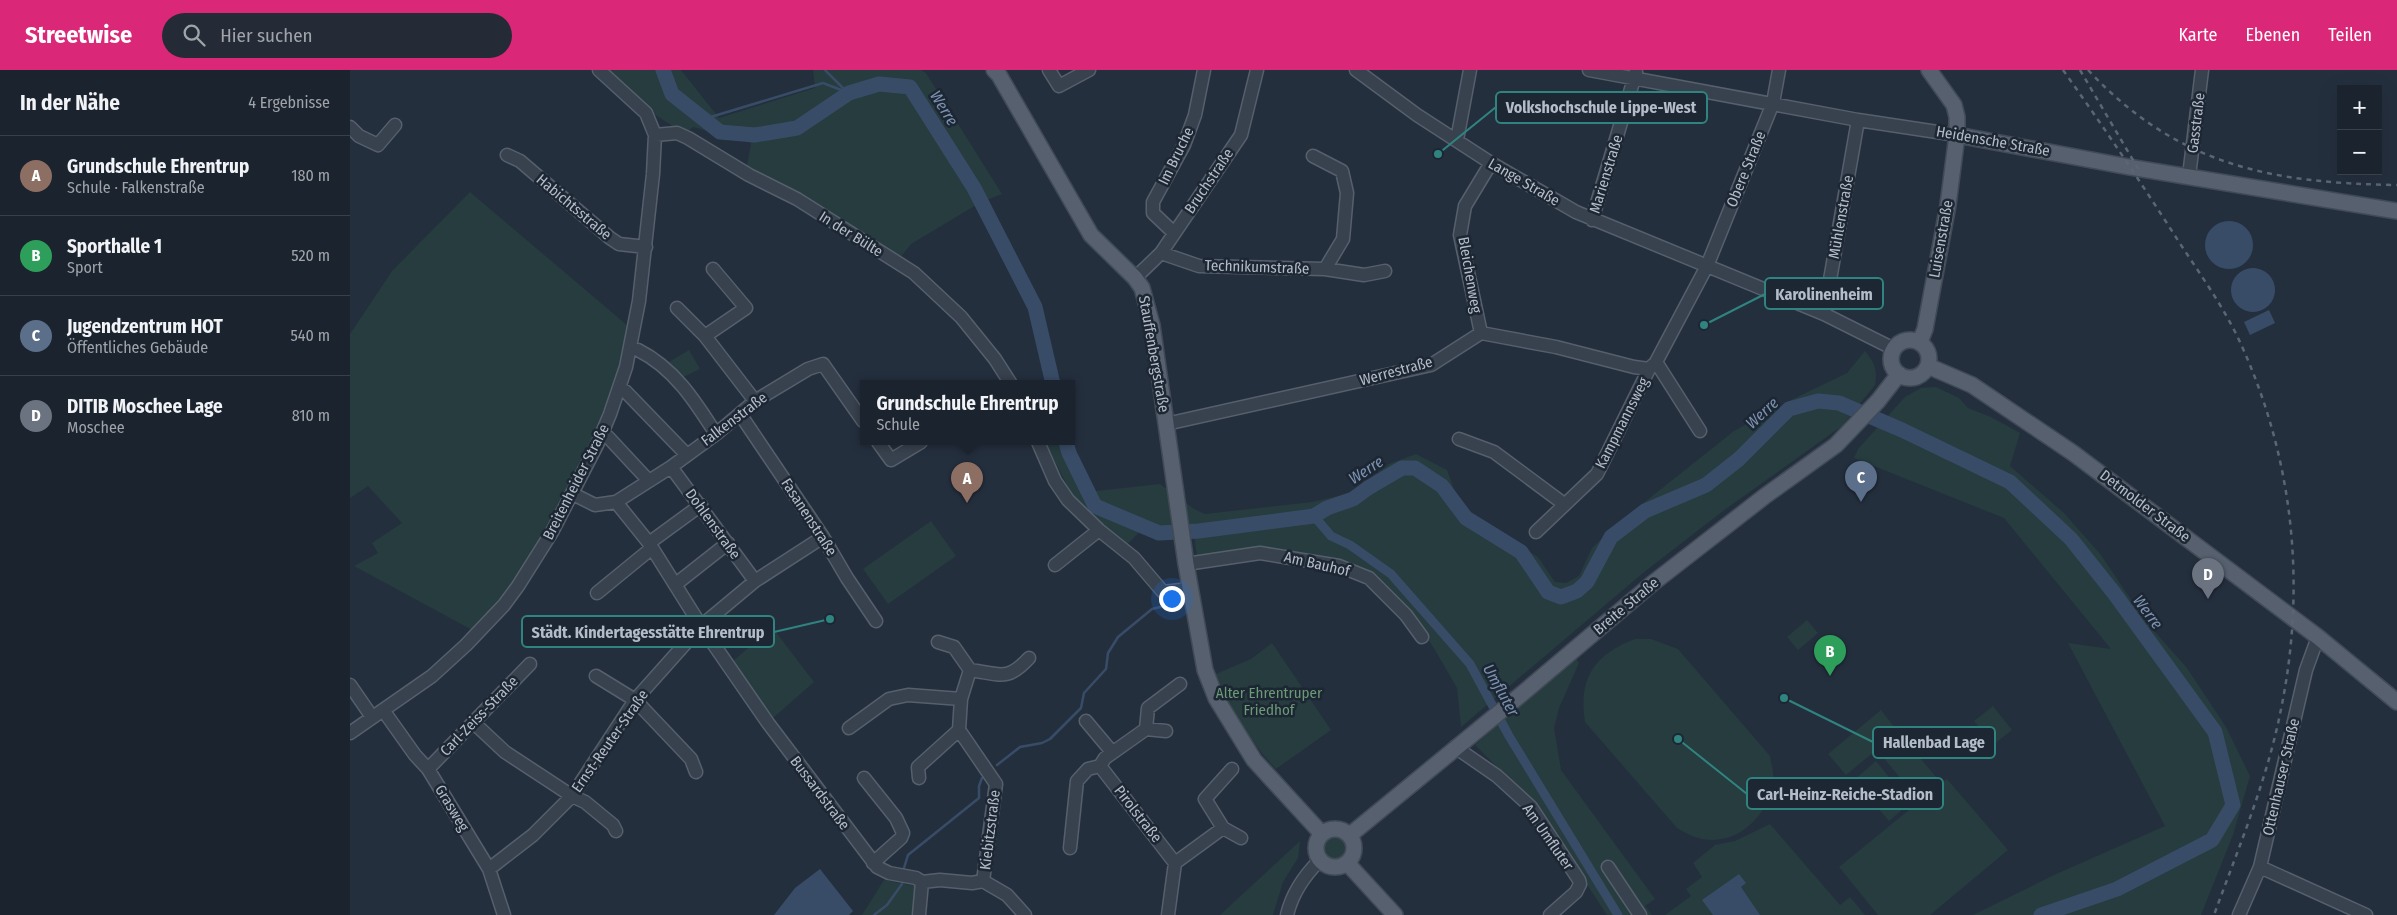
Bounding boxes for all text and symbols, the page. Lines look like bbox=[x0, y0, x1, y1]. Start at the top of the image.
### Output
search box bbox=[162, 13, 512, 58]
text: Streetwise bbox=[25, 21, 132, 49]
icon: search bbox=[180, 21, 208, 49]
text: Hier suchen bbox=[220, 24, 313, 47]
text: Karte bbox=[2178, 24, 2217, 46]
text: Ebenen bbox=[2245, 24, 2300, 46]
text: Teilen bbox=[2328, 24, 2372, 46]
map controls bbox=[2337, 85, 2382, 175]
button: + bbox=[2337, 85, 2382, 130]
water label: Werre bbox=[926, 87, 962, 129]
text: In der Nähe bbox=[20, 90, 120, 116]
callout: Volkshochschule Lippe-West bbox=[1496, 92, 1707, 123]
street label: Gasstraße bbox=[2183, 92, 2209, 154]
text: 4 Ergebnisse bbox=[248, 93, 330, 112]
text: Volkshochschule Lippe-West bbox=[1505, 98, 1697, 117]
street label: Heidensche Straße bbox=[1935, 122, 2051, 160]
street label: Im Bruche bbox=[1154, 124, 1198, 188]
street label: Obere Straße bbox=[1723, 128, 1769, 210]
button: − bbox=[2337, 130, 2382, 175]
street label: Marienstraße bbox=[1586, 133, 1626, 215]
street label: Bruchstraße bbox=[1181, 145, 1237, 217]
street label: Lange Straße bbox=[1485, 154, 1563, 210]
text: Grundschule Ehrentrup bbox=[67, 155, 249, 178]
text: A bbox=[32, 166, 40, 185]
text: 180 m bbox=[291, 166, 330, 185]
street label: Habichtsstraße bbox=[533, 170, 615, 244]
street label: Mühlenstraße bbox=[1825, 174, 1857, 260]
text: Schule · Falkenstraße bbox=[67, 178, 205, 197]
street label: Luisenstraße bbox=[1925, 199, 1957, 279]
street label: In der Bülte bbox=[816, 207, 886, 261]
text: Sporthalle 1 bbox=[67, 235, 162, 258]
street label: Bleichenweg bbox=[1454, 235, 1486, 315]
text: B bbox=[32, 246, 40, 265]
text: 520 m bbox=[291, 246, 330, 265]
street label: Technikumstraße bbox=[1204, 256, 1310, 278]
text: Sport bbox=[67, 258, 103, 277]
callout: Karolinenheim bbox=[1765, 278, 1883, 309]
text: Karolinenheim bbox=[1775, 285, 1873, 304]
street label: Stauffenbergstraße bbox=[1135, 294, 1173, 414]
text: Jugendzentrum HOT bbox=[67, 315, 223, 338]
text: C bbox=[32, 326, 40, 345]
text: 540 m bbox=[291, 326, 330, 345]
text: Öffentliches Gebäude bbox=[67, 338, 208, 357]
street label: Werrestraße bbox=[1358, 353, 1434, 389]
street label: Kampmannsweg bbox=[1591, 374, 1653, 472]
popup bbox=[860, 380, 1075, 445]
street label: Falkenstraße bbox=[697, 388, 771, 450]
text: Grundschule Ehrentrup bbox=[876, 392, 1059, 415]
water label: Werre bbox=[1742, 393, 1782, 433]
text: DITIB Moschee Lage bbox=[67, 395, 223, 418]
text: D bbox=[31, 406, 41, 425]
text: 810 m bbox=[292, 406, 330, 425]
text: Schule bbox=[876, 415, 920, 434]
text: Moschee bbox=[67, 418, 125, 437]
street label: Breitenheider Straße bbox=[539, 421, 613, 543]
water label: Werre bbox=[1345, 452, 1387, 488]
pin: C bbox=[1845, 461, 1877, 502]
pin: A bbox=[951, 462, 983, 503]
street label: Detmolder Straße bbox=[2096, 466, 2194, 546]
street label: Fasanenstraße bbox=[777, 475, 841, 559]
street label: Dohlenstraße bbox=[681, 485, 745, 563]
street label: Am Bauhof bbox=[1282, 548, 1353, 581]
pin: D bbox=[2192, 558, 2224, 599]
street label: Breite Straße bbox=[1590, 573, 1662, 639]
your location bbox=[1159, 586, 1185, 612]
water label: Werre bbox=[2129, 591, 2167, 633]
callout: Städt. Kindertagesstätte Ehrentrup bbox=[522, 616, 774, 647]
text: Städt. Kindertagesstätte Ehrentrup bbox=[532, 623, 765, 642]
pin: B bbox=[1814, 635, 1846, 676]
water label: Umfluter bbox=[1479, 661, 1523, 720]
street label: Carl-Zeiss-Straße bbox=[436, 672, 522, 760]
park label: Alter Ehrentruper Friedhof bbox=[1216, 684, 1323, 719]
street label: Ernst-Reuter-Straße bbox=[568, 686, 652, 796]
street label: Ottenhauser Straße bbox=[2259, 717, 2303, 837]
callout: Hallenbad Lage bbox=[1873, 727, 1995, 758]
text: Hallenbad Lage bbox=[1883, 733, 1985, 752]
street label: Bussardstraße bbox=[786, 753, 854, 833]
callout: Carl-Heinz-Reiche-Stadion bbox=[1747, 778, 1943, 809]
street label: Grasweg bbox=[431, 781, 473, 835]
street label: Pirolstraße bbox=[1110, 782, 1166, 846]
text: Carl-Heinz-Reiche-Stadion bbox=[1757, 785, 1933, 804]
street label: Kiebitzstraße bbox=[976, 789, 1004, 871]
street label: Am Umfluter bbox=[1519, 800, 1578, 874]

